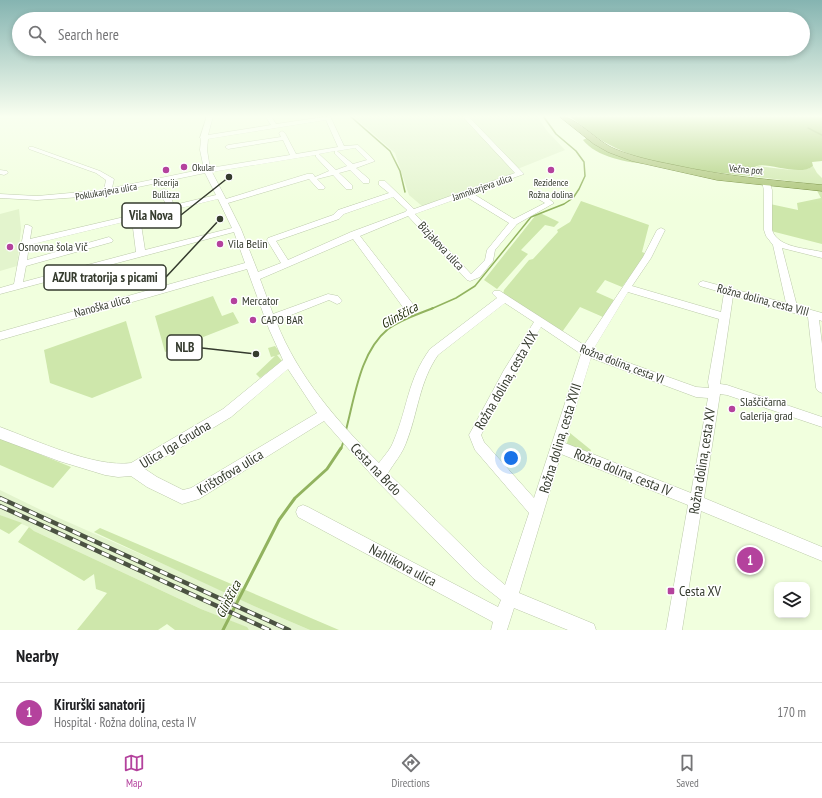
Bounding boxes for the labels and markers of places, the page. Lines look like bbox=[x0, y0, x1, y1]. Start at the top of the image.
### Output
place label: Okular bbox=[192, 161, 215, 174]
marker: Okular bbox=[179, 162, 189, 172]
marker: Picerija Bullizza bbox=[161, 165, 171, 175]
marker: Rezidence Rožna dolina bbox=[546, 165, 556, 175]
place label: Picerija Bullizza bbox=[152, 176, 180, 201]
place label: Rezidence Rožna dolina bbox=[529, 176, 573, 201]
callout: Vila Nova bbox=[122, 203, 181, 228]
place label: Vila Belin bbox=[227, 236, 268, 251]
place label: Osnovna šola Vič bbox=[18, 239, 88, 254]
marker: Vila Belin bbox=[215, 239, 225, 249]
marker: Osnovna šola Vič bbox=[5, 242, 15, 252]
callout: AZUR tratorija s picami bbox=[44, 265, 166, 290]
place label: Mercator bbox=[242, 293, 279, 308]
marker: Mercator bbox=[229, 296, 239, 306]
place label: CAPO BAR bbox=[261, 312, 304, 327]
marker: CAPO BAR bbox=[248, 315, 258, 325]
callout: NLB bbox=[167, 335, 202, 360]
place label: Slaščičarna Galerija grad bbox=[740, 394, 793, 423]
marker: Slaščičarna Galerija grad bbox=[727, 404, 737, 414]
pin: 1 bbox=[737, 545, 763, 575]
place label: Cesta XV bbox=[679, 582, 721, 600]
marker: Cesta XV bbox=[666, 586, 676, 596]

